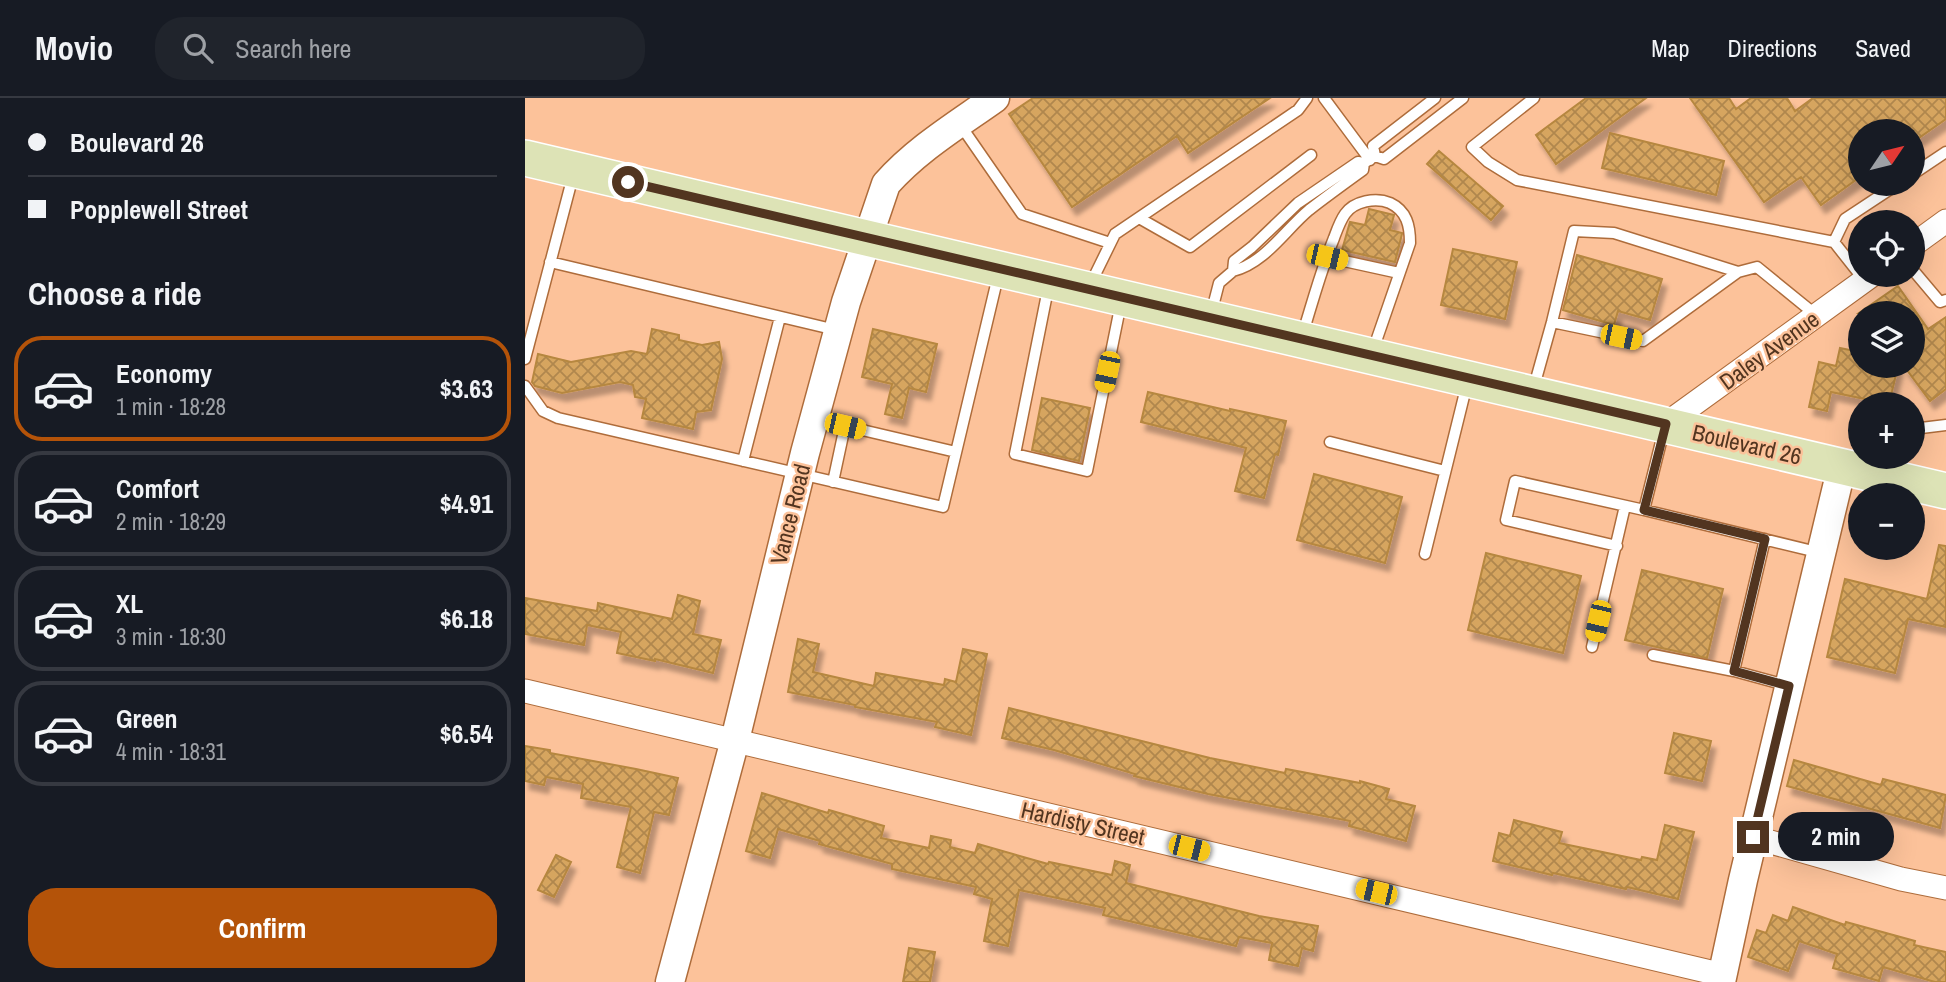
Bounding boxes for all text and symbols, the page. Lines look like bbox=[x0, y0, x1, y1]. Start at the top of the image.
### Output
search box bbox=[155, 17, 645, 80]
text: Movio bbox=[35, 26, 113, 70]
icon: search bbox=[179, 29, 217, 67]
text: Search here bbox=[235, 31, 351, 66]
text: Map bbox=[1651, 32, 1689, 64]
text: Directions bbox=[1727, 32, 1817, 64]
text: Saved bbox=[1855, 32, 1911, 64]
north arrow bbox=[1848, 119, 1925, 196]
map controls bbox=[1848, 119, 1925, 560]
text: Boulevard 26 bbox=[70, 125, 204, 160]
route start bbox=[612, 166, 644, 198]
text: Popplewell Street bbox=[70, 192, 248, 227]
button: locate bbox=[1848, 210, 1925, 287]
car bbox=[1305, 242, 1350, 272]
text: Choose a ride bbox=[28, 272, 202, 315]
button: layers bbox=[1848, 301, 1925, 378]
street label: Daley Avenue bbox=[1713, 303, 1825, 397]
car bbox=[1599, 322, 1644, 352]
car bbox=[1093, 349, 1122, 395]
text: Economy bbox=[116, 356, 212, 391]
icon: car bbox=[32, 357, 95, 420]
text: $3.63 bbox=[440, 371, 493, 406]
text: 1 min · 18:28 bbox=[116, 391, 226, 422]
button: + bbox=[1848, 392, 1925, 469]
car bbox=[823, 411, 868, 441]
street label: Boulevard 26 bbox=[1689, 416, 1805, 472]
street label: Vance Road bbox=[763, 461, 817, 567]
text: Comfort bbox=[116, 471, 199, 506]
icon: car bbox=[32, 472, 95, 535]
button: − bbox=[1848, 483, 1925, 560]
text: $4.91 bbox=[440, 486, 493, 521]
text: 2 min · 18:29 bbox=[116, 506, 226, 537]
text: XL bbox=[116, 586, 143, 621]
icon: car bbox=[32, 587, 95, 650]
car bbox=[1584, 598, 1613, 644]
text: $6.18 bbox=[440, 601, 493, 636]
text: 3 min · 18:30 bbox=[116, 621, 226, 652]
text: Green bbox=[116, 701, 178, 736]
icon: car bbox=[32, 702, 95, 765]
text: $6.54 bbox=[440, 716, 493, 751]
text: 4 min · 18:31 bbox=[116, 736, 226, 767]
street label: Hardisty Street bbox=[1018, 794, 1148, 852]
callout: 2 min bbox=[1777, 812, 1893, 862]
route end bbox=[1737, 821, 1769, 853]
text: 2 min bbox=[1811, 821, 1861, 852]
car bbox=[1167, 833, 1212, 863]
car bbox=[1354, 877, 1399, 907]
button: Confirm bbox=[28, 888, 497, 968]

